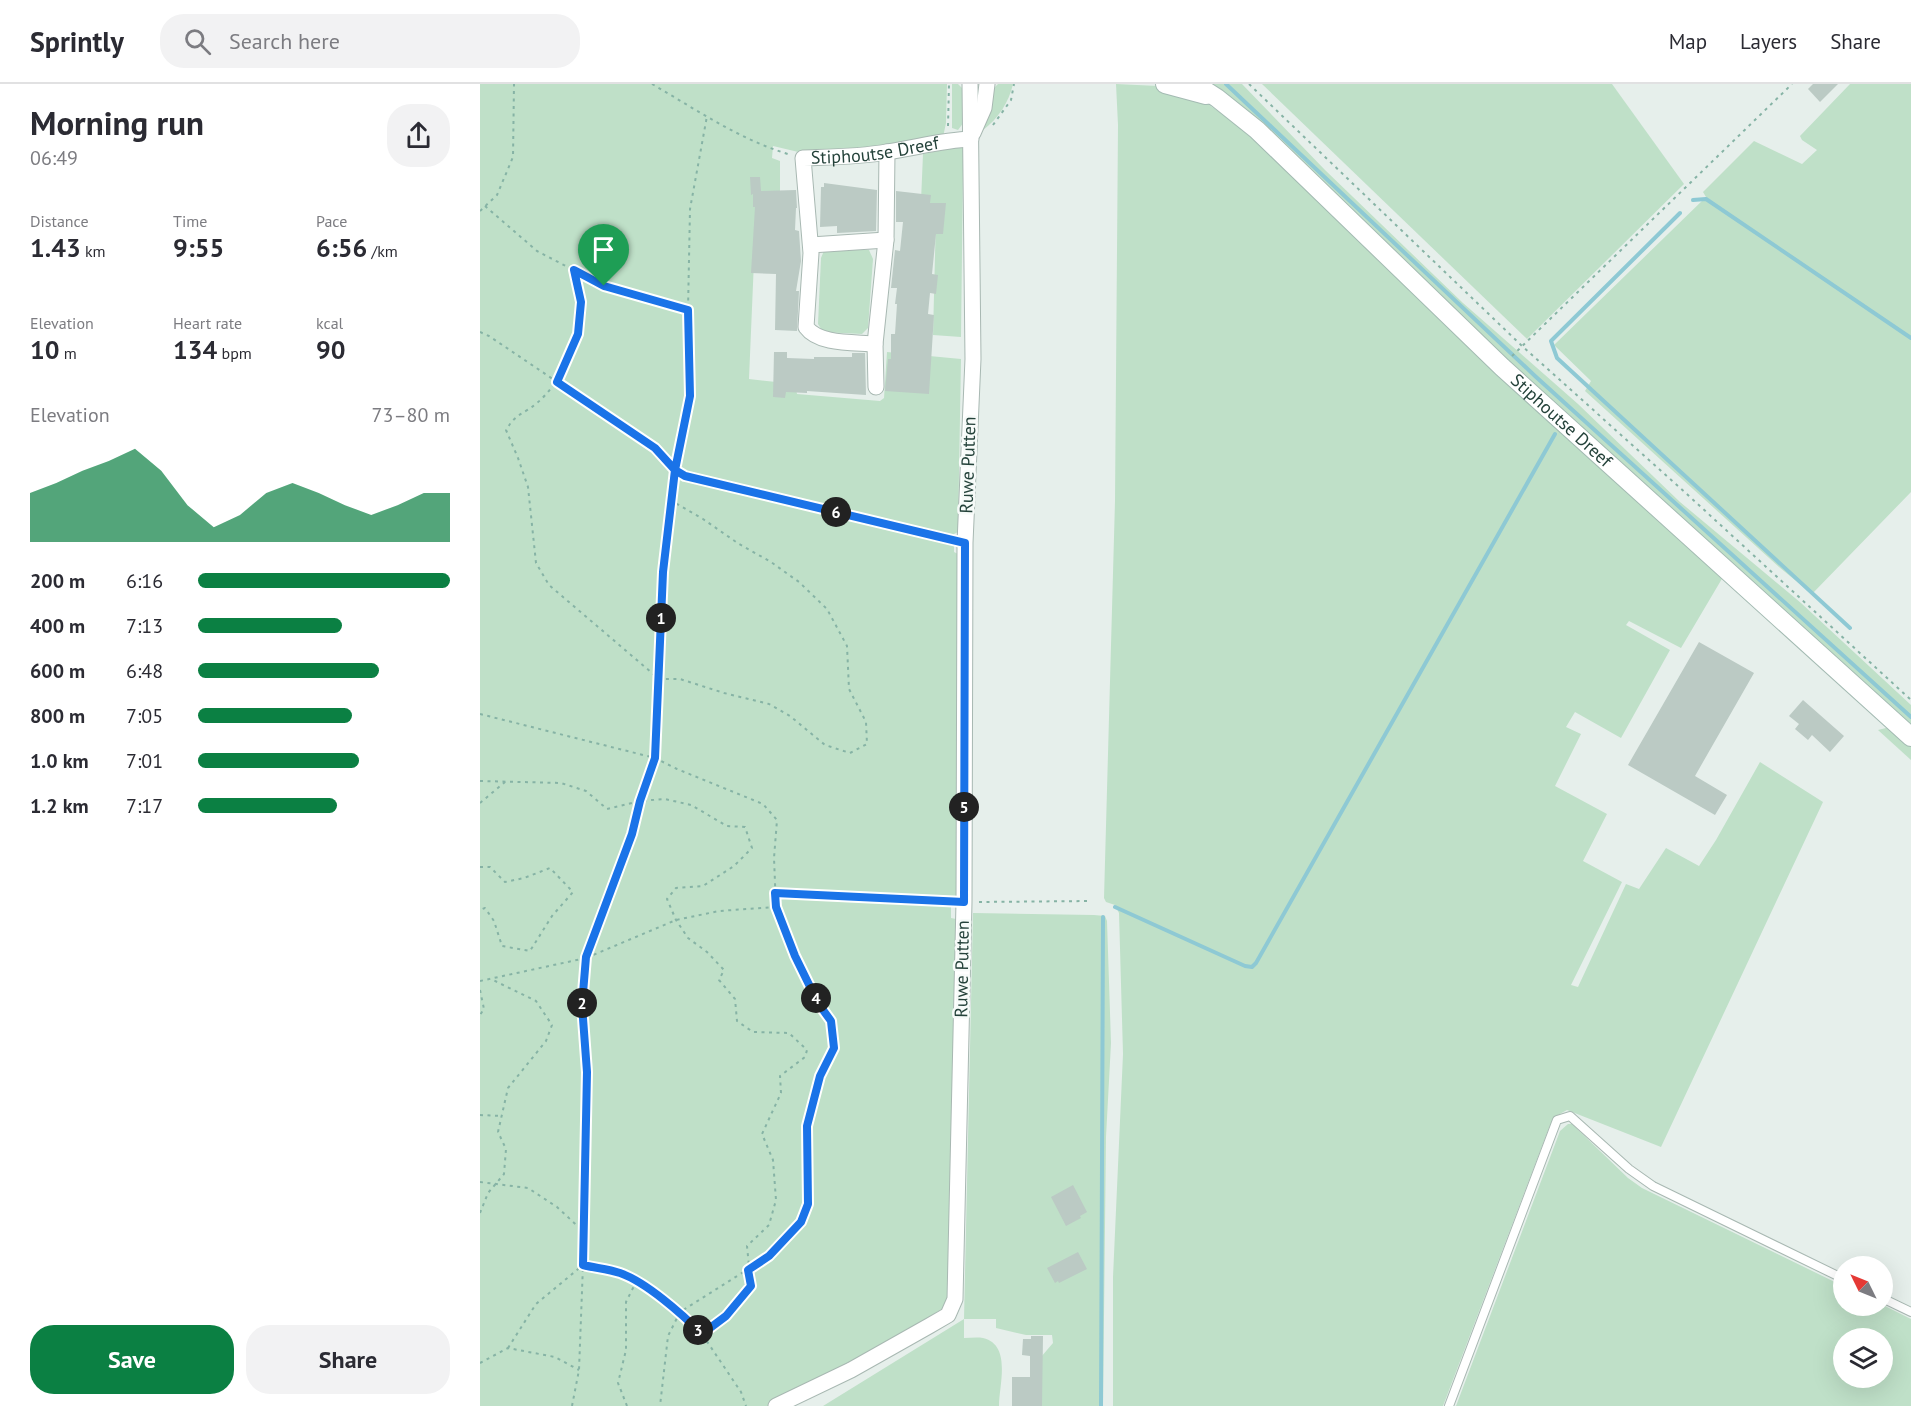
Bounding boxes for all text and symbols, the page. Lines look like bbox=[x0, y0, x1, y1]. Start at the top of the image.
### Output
search box bbox=[160, 14, 580, 68]
text: Sprintly bbox=[30, 23, 124, 60]
icon: search bbox=[181, 25, 214, 58]
text: Search here bbox=[229, 27, 340, 55]
text: Map bbox=[1669, 28, 1707, 55]
text: Layers bbox=[1740, 28, 1797, 55]
text: Share bbox=[1830, 28, 1881, 55]
text: Morning run bbox=[30, 101, 204, 144]
button: share bbox=[387, 104, 450, 167]
street label: Stiphoutse Dreef bbox=[811, 131, 942, 169]
text: 06:49 bbox=[30, 145, 78, 171]
text: Distance bbox=[30, 211, 89, 231]
text: Time bbox=[173, 211, 207, 231]
text: Pace bbox=[316, 211, 347, 231]
pin bbox=[578, 224, 629, 286]
text: 1.43 bbox=[30, 231, 81, 264]
text: 9:55 bbox=[173, 231, 224, 264]
text: 6:56 bbox=[316, 231, 367, 264]
icon: arrive bbox=[587, 233, 620, 266]
text: km bbox=[81, 241, 106, 261]
text: /km bbox=[367, 241, 398, 261]
text: Elevation bbox=[30, 313, 94, 333]
text: Heart rate bbox=[173, 313, 242, 333]
text: kcal bbox=[316, 313, 343, 333]
text: 10 bbox=[30, 333, 59, 366]
text: 134 bbox=[173, 333, 217, 366]
text: 90 bbox=[316, 333, 345, 366]
text: m bbox=[59, 343, 77, 363]
text: bpm bbox=[217, 343, 252, 363]
street label: Stiphoutse Dreef bbox=[1506, 368, 1618, 473]
text: Elevation bbox=[30, 402, 110, 428]
text: 73–80 m bbox=[372, 402, 450, 428]
street label: Ruwe Putten bbox=[954, 416, 981, 514]
pin: 6 bbox=[821, 497, 851, 527]
text: 6 bbox=[831, 502, 841, 522]
text: 200 m bbox=[30, 568, 85, 594]
text: 6:16 bbox=[126, 568, 163, 594]
pin: 1 bbox=[646, 603, 676, 633]
text: 1 bbox=[656, 608, 666, 628]
text: 400 m bbox=[30, 613, 85, 639]
text: 7:13 bbox=[126, 613, 163, 639]
text: 600 m bbox=[30, 658, 85, 684]
text: 6:48 bbox=[126, 658, 163, 684]
text: 800 m bbox=[30, 703, 85, 729]
text: 7:05 bbox=[126, 703, 163, 729]
text: 1.0 km bbox=[30, 748, 89, 774]
text: 7:01 bbox=[126, 748, 163, 774]
pin: 5 bbox=[949, 792, 979, 822]
text: 1.2 km bbox=[30, 793, 89, 819]
text: 7:17 bbox=[126, 793, 163, 819]
text: 5 bbox=[959, 797, 969, 817]
street label: Ruwe Putten bbox=[949, 920, 974, 1018]
pin: 4 bbox=[801, 983, 831, 1013]
pin: 2 bbox=[567, 988, 597, 1018]
text: 4 bbox=[811, 988, 821, 1008]
text: 2 bbox=[577, 993, 587, 1013]
north arrow bbox=[1833, 1256, 1893, 1316]
map controls bbox=[1833, 1256, 1893, 1388]
pin: 3 bbox=[683, 1315, 713, 1345]
text: 3 bbox=[693, 1320, 703, 1340]
button: Save bbox=[30, 1325, 234, 1394]
button: Share bbox=[246, 1325, 450, 1394]
button: layers bbox=[1833, 1328, 1893, 1388]

